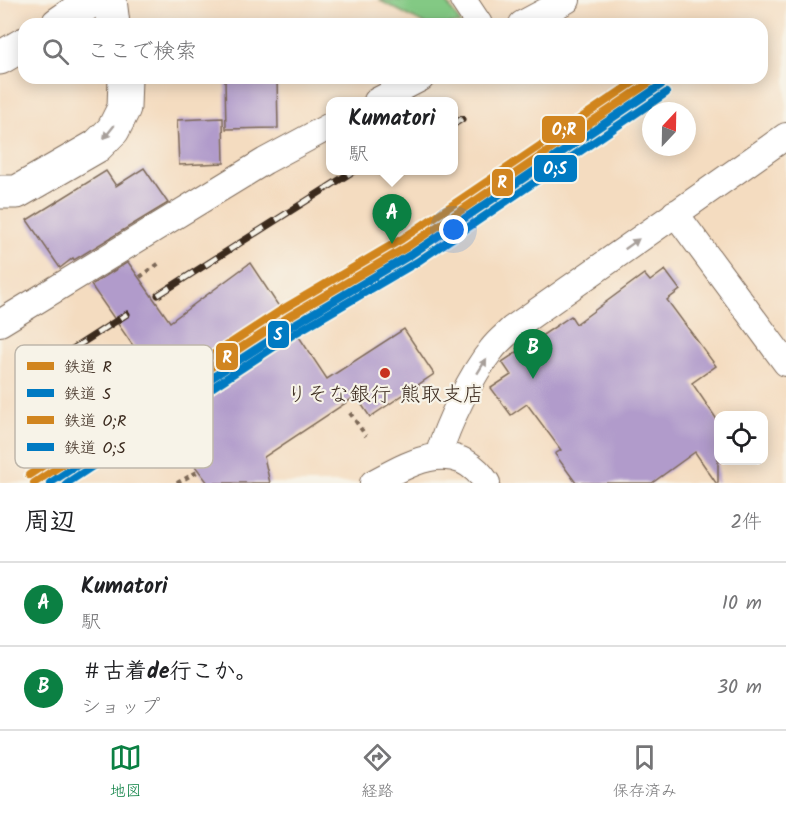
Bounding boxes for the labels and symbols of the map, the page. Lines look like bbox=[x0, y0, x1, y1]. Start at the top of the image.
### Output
north arrow bbox=[642, 102, 696, 156]
line badge: O;R bbox=[541, 115, 586, 144]
text: O;R bbox=[552, 118, 577, 143]
one-way arrow bbox=[103, 124, 116, 140]
line badge: O;S bbox=[533, 154, 578, 183]
text: O;S bbox=[543, 157, 567, 182]
line badge: R bbox=[491, 168, 514, 197]
text: R bbox=[497, 171, 507, 196]
pin: A bbox=[372, 194, 412, 244]
your location bbox=[439, 215, 468, 244]
one-way arrow bbox=[623, 238, 639, 250]
line badge: S bbox=[267, 320, 290, 349]
text: S bbox=[274, 323, 283, 348]
pin: B bbox=[514, 330, 552, 379]
line badge: R bbox=[215, 342, 239, 371]
legend bbox=[15, 345, 213, 468]
text: R bbox=[222, 346, 232, 371]
text: 鉄道 R bbox=[64, 355, 112, 380]
one-way arrow bbox=[476, 358, 487, 374]
marker: りそな銀行 熊取支店 bbox=[378, 366, 392, 380]
place label: りそな銀行 熊取支店 bbox=[286, 379, 484, 412]
text: 鉄道 S bbox=[64, 382, 111, 407]
text: 鉄道 O;R bbox=[64, 409, 126, 434]
text: 鉄道 O;S bbox=[64, 436, 126, 461]

